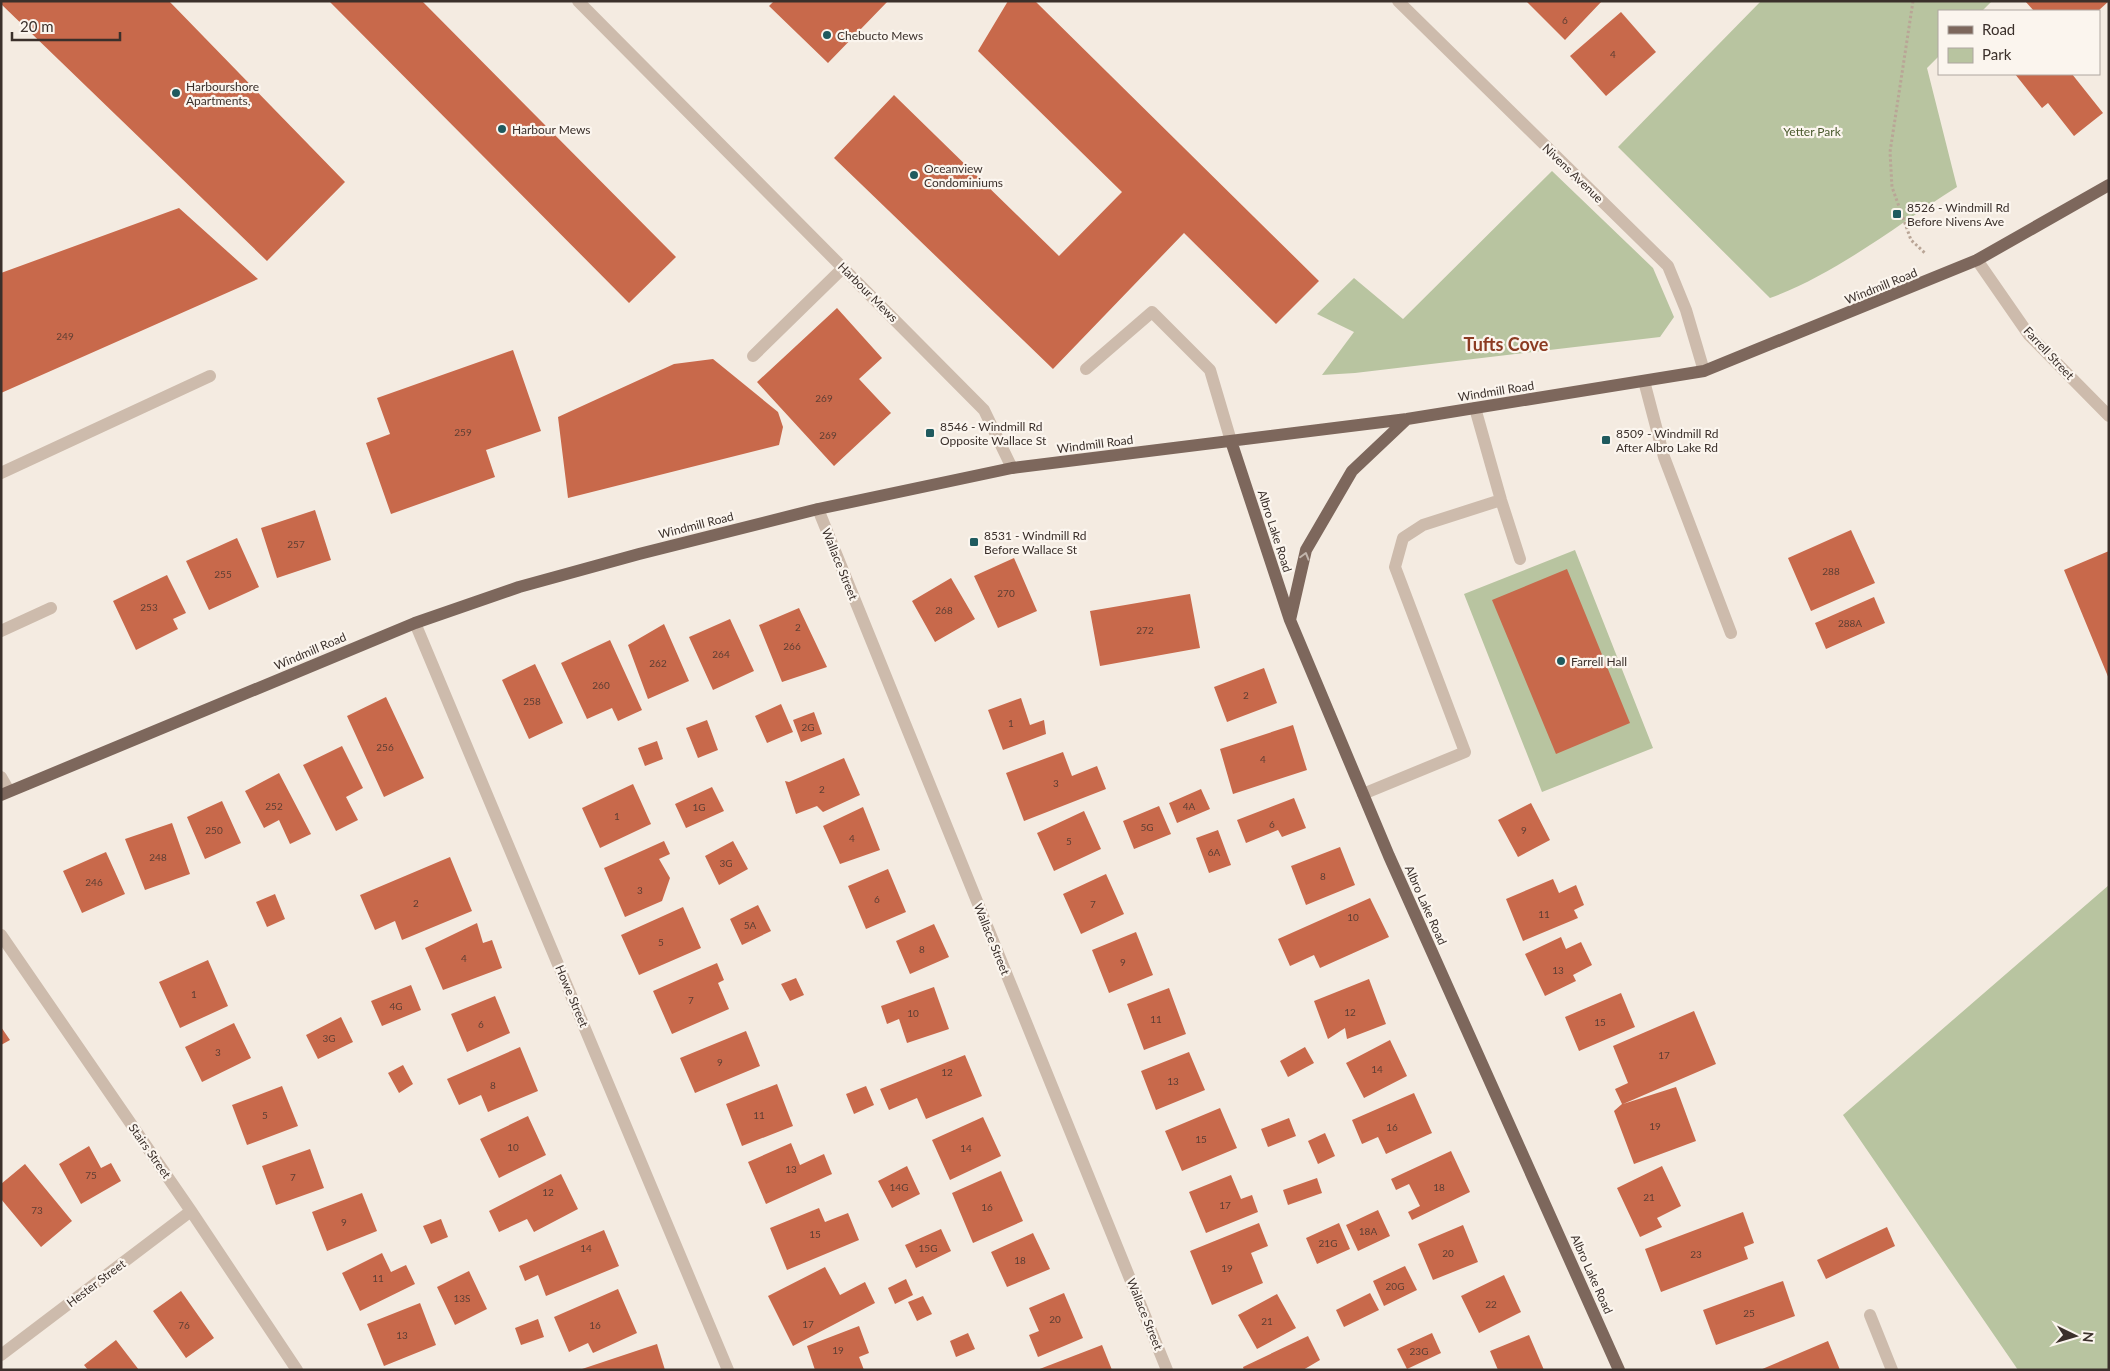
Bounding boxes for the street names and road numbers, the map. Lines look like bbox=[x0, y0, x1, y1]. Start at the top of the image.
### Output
street label: Nivens Avenue bbox=[1540, 140, 1606, 206]
street label: Harbour Mews bbox=[835, 259, 901, 325]
street label: Windmill Road bbox=[1843, 265, 1919, 307]
street label: Farrell Street bbox=[2021, 323, 2078, 383]
street label: Windmill Road bbox=[1457, 378, 1535, 404]
street label: Windmill Road bbox=[1056, 432, 1134, 456]
street label: Albro Lake Road bbox=[1255, 488, 1295, 574]
street label: Windmill Road bbox=[657, 508, 735, 542]
street label: Wallace Street bbox=[819, 526, 861, 603]
street label: Windmill Road bbox=[272, 629, 348, 673]
street label: Albro Lake Road bbox=[1402, 863, 1450, 947]
street label: Wallace Street bbox=[971, 901, 1013, 978]
street label: Howe Street bbox=[552, 963, 592, 1030]
street label: Stairs Street bbox=[126, 1121, 175, 1182]
street label: Albro Lake Road bbox=[1568, 1232, 1616, 1316]
street label: Hester Street bbox=[64, 1256, 129, 1310]
street label: Wallace Street bbox=[1124, 1276, 1166, 1353]

